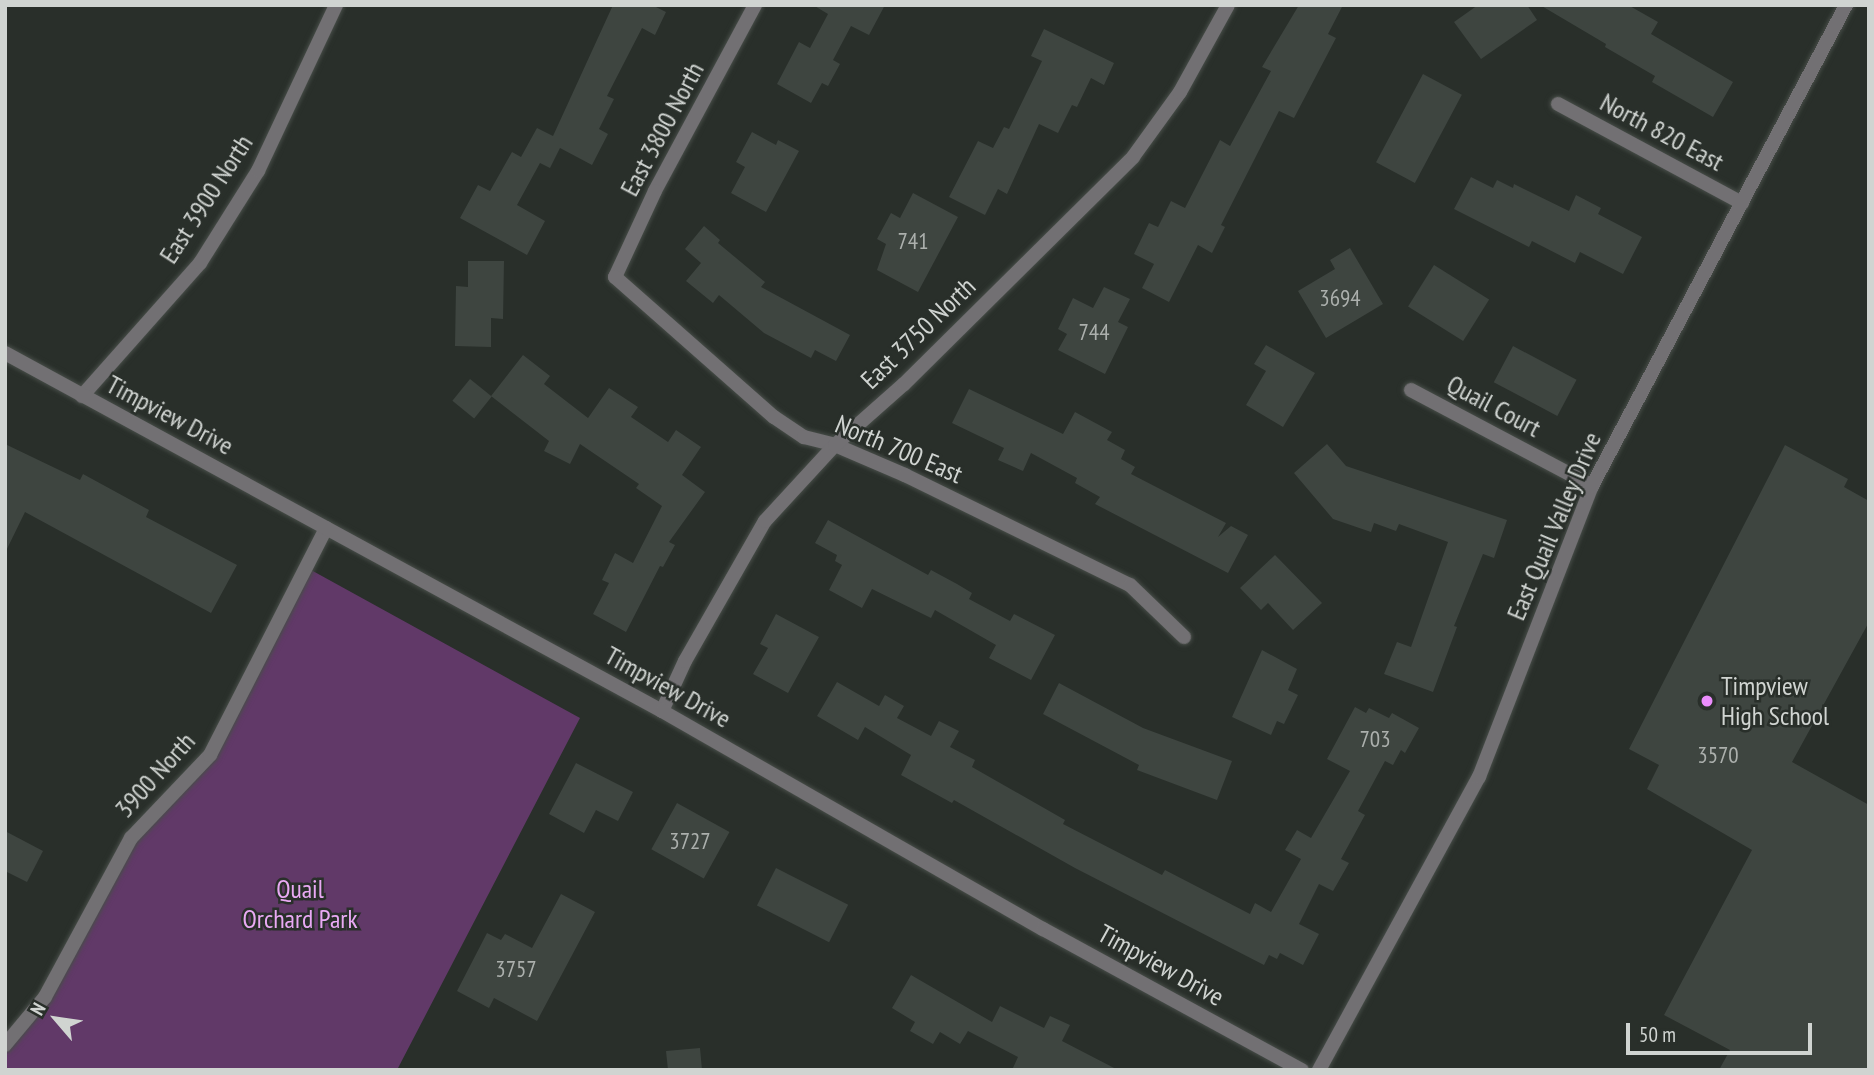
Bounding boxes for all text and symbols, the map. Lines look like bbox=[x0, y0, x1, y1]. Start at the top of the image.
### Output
street label: East 3800 North bbox=[614, 57, 710, 201]
street label: North 820 East bbox=[1595, 86, 1729, 178]
street label: East 3900 North bbox=[153, 129, 259, 269]
house number: 741 bbox=[897, 227, 929, 255]
street label: East 3750 North bbox=[854, 271, 982, 395]
house number: 3694 bbox=[1319, 284, 1361, 312]
house number: 744 bbox=[1078, 318, 1110, 346]
street label: Timpview Drive bbox=[101, 368, 239, 462]
street label: Quail Court bbox=[1442, 368, 1546, 444]
street label: North 700 East bbox=[831, 408, 967, 490]
street label: East Quail Valley Drive bbox=[1500, 427, 1608, 625]
street label: Timpview Drive bbox=[599, 640, 737, 734]
place label: Timpview High School bbox=[1721, 670, 1829, 732]
marker: Timpview High School bbox=[1699, 693, 1715, 709]
house number: 703 bbox=[1359, 725, 1391, 753]
street label: 3900 North bbox=[109, 726, 201, 824]
house number: 3570 bbox=[1697, 741, 1739, 769]
house number: 3727 bbox=[669, 827, 711, 855]
park label: Quail Orchard Park bbox=[242, 873, 358, 934]
street label: Timpview Drive bbox=[1092, 918, 1230, 1012]
house number: 3757 bbox=[495, 955, 537, 983]
north arrow bbox=[21, 984, 91, 1054]
text: N bbox=[25, 999, 51, 1019]
scale bar bbox=[1629, 1009, 1814, 1052]
text: 50 m bbox=[1639, 1021, 1676, 1048]

